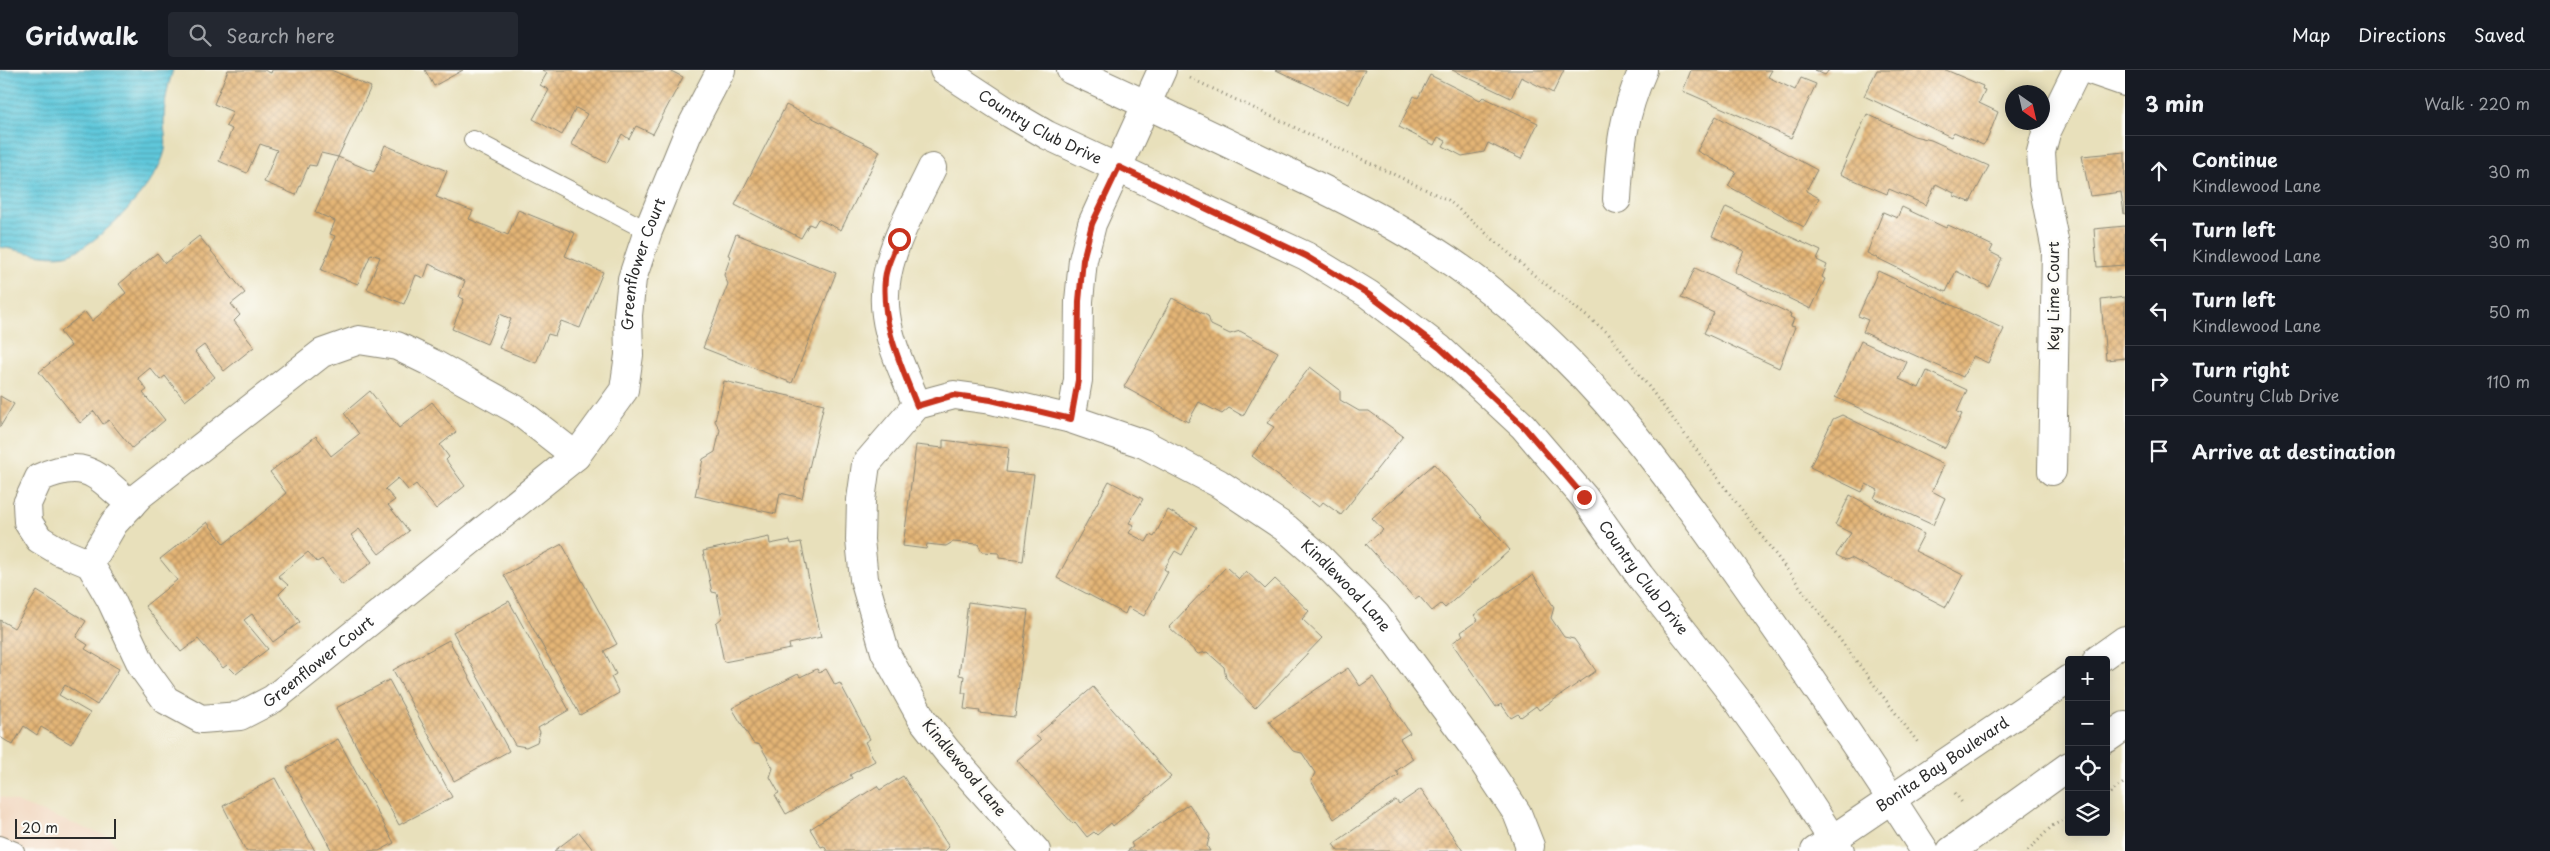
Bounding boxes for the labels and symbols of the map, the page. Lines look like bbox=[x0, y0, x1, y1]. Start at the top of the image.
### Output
street label: Country Club Drive bbox=[974, 83, 1106, 169]
north arrow bbox=[2005, 85, 2050, 130]
street label: Greenflower Court bbox=[615, 194, 670, 331]
route start bbox=[888, 228, 911, 251]
street label: Key Lime Court bbox=[2041, 241, 2064, 351]
route end bbox=[1573, 486, 1596, 509]
street label: Country Club Drive bbox=[1594, 515, 1695, 639]
street label: Kindlewood Lane bbox=[1296, 533, 1398, 636]
street label: Greenflower Court bbox=[258, 610, 378, 712]
street label: Bonita Bay Boulevard bbox=[1871, 710, 2013, 817]
street label: Kindlewood Lane bbox=[917, 713, 1013, 821]
scale bar bbox=[15, 816, 116, 839]

